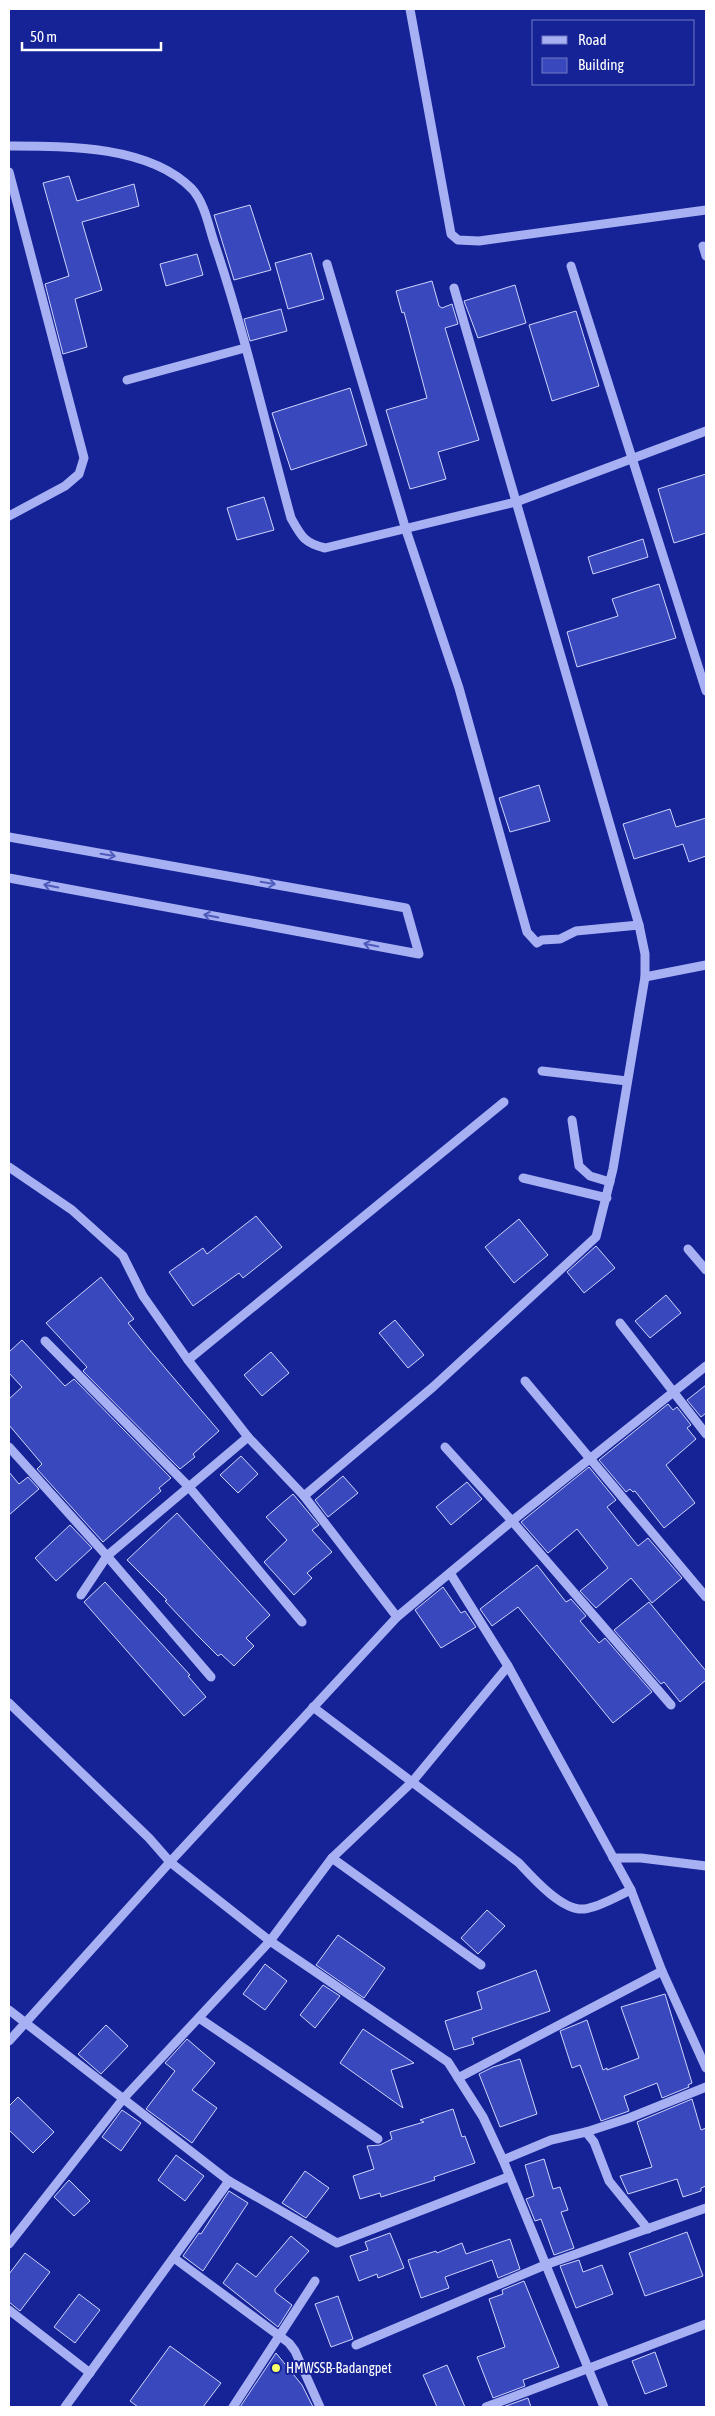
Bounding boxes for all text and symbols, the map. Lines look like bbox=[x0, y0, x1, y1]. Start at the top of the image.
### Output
scale bar bbox=[22, 20, 161, 52]
legend bbox=[532, 20, 695, 85]
text: 50 m bbox=[30, 28, 57, 45]
text: Road bbox=[578, 31, 607, 48]
text: Building bbox=[578, 56, 624, 73]
one-way arrow bbox=[100, 850, 116, 860]
one-way arrow bbox=[260, 879, 276, 889]
one-way arrow bbox=[44, 880, 60, 890]
one-way arrow bbox=[203, 910, 219, 920]
one-way arrow bbox=[363, 940, 379, 950]
place label: HMWSSB-Badangpet bbox=[286, 2360, 392, 2376]
marker: HMWSSB-Badangpet bbox=[270, 2362, 282, 2374]

